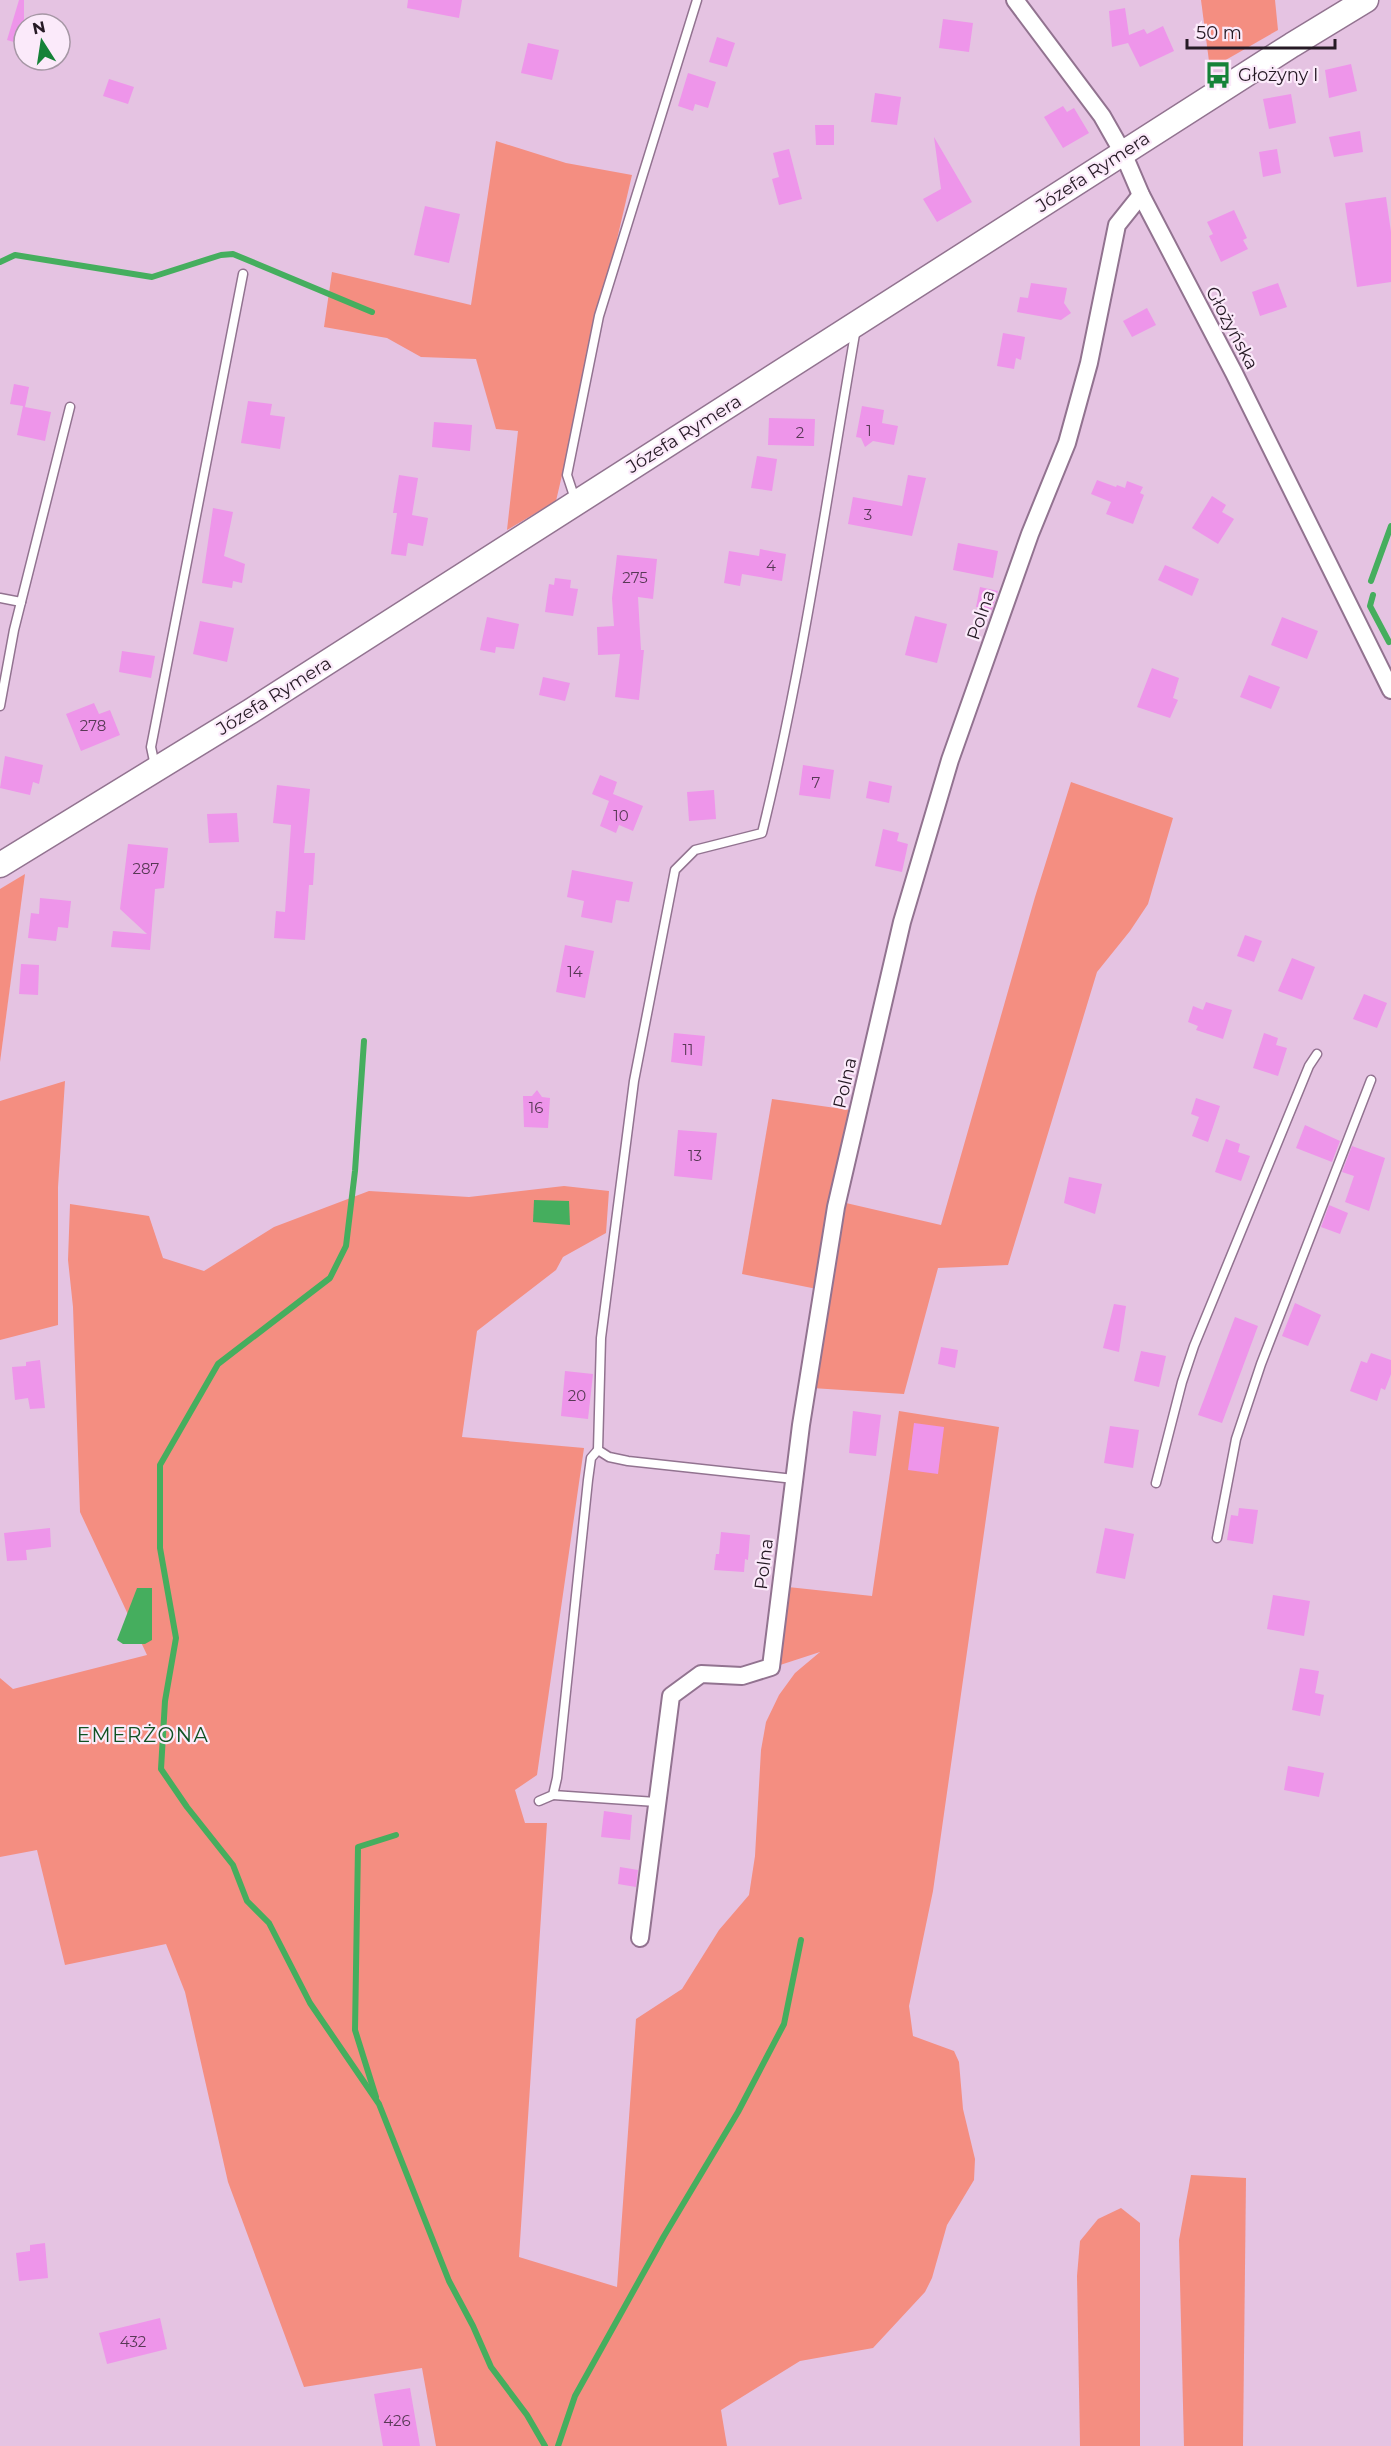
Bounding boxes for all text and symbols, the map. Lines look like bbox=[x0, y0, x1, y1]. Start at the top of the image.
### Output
north arrow bbox=[12, 12, 72, 72]
scale bar bbox=[1187, 12, 1336, 50]
text: N bbox=[31, 17, 47, 38]
text: 50 m bbox=[1196, 22, 1242, 44]
bus stop icon: Głożyny I bbox=[1203, 60, 1233, 90]
place label: Głożyny I bbox=[1238, 64, 1318, 86]
street label: Józefa Rymera bbox=[1031, 127, 1154, 217]
street label: Głożyńska bbox=[1201, 283, 1263, 373]
street label: Józefa Rymera bbox=[622, 390, 745, 479]
house number: 1 bbox=[866, 421, 872, 440]
house number: 2 bbox=[796, 423, 804, 442]
house number: 3 bbox=[864, 505, 872, 524]
house number: 4 bbox=[766, 556, 776, 575]
house number: 275 bbox=[622, 568, 648, 587]
street label: Polna bbox=[962, 587, 1000, 643]
street label: Józefa Rymera bbox=[212, 652, 335, 741]
house number: 278 bbox=[80, 716, 106, 735]
house number: 7 bbox=[812, 773, 821, 792]
house number: 10 bbox=[613, 806, 629, 825]
house number: 287 bbox=[133, 859, 160, 878]
house number: 14 bbox=[567, 962, 583, 981]
house number: 11 bbox=[683, 1040, 693, 1059]
street label: Polna bbox=[828, 1055, 862, 1111]
house number: 16 bbox=[529, 1098, 543, 1117]
house number: 13 bbox=[688, 1146, 702, 1165]
house number: 20 bbox=[568, 1386, 586, 1405]
street label: Polna bbox=[750, 1537, 778, 1591]
district label: EMERŻONA bbox=[77, 1723, 209, 1747]
house number: 432 bbox=[120, 2332, 146, 2351]
house number: 426 bbox=[383, 2411, 411, 2430]

